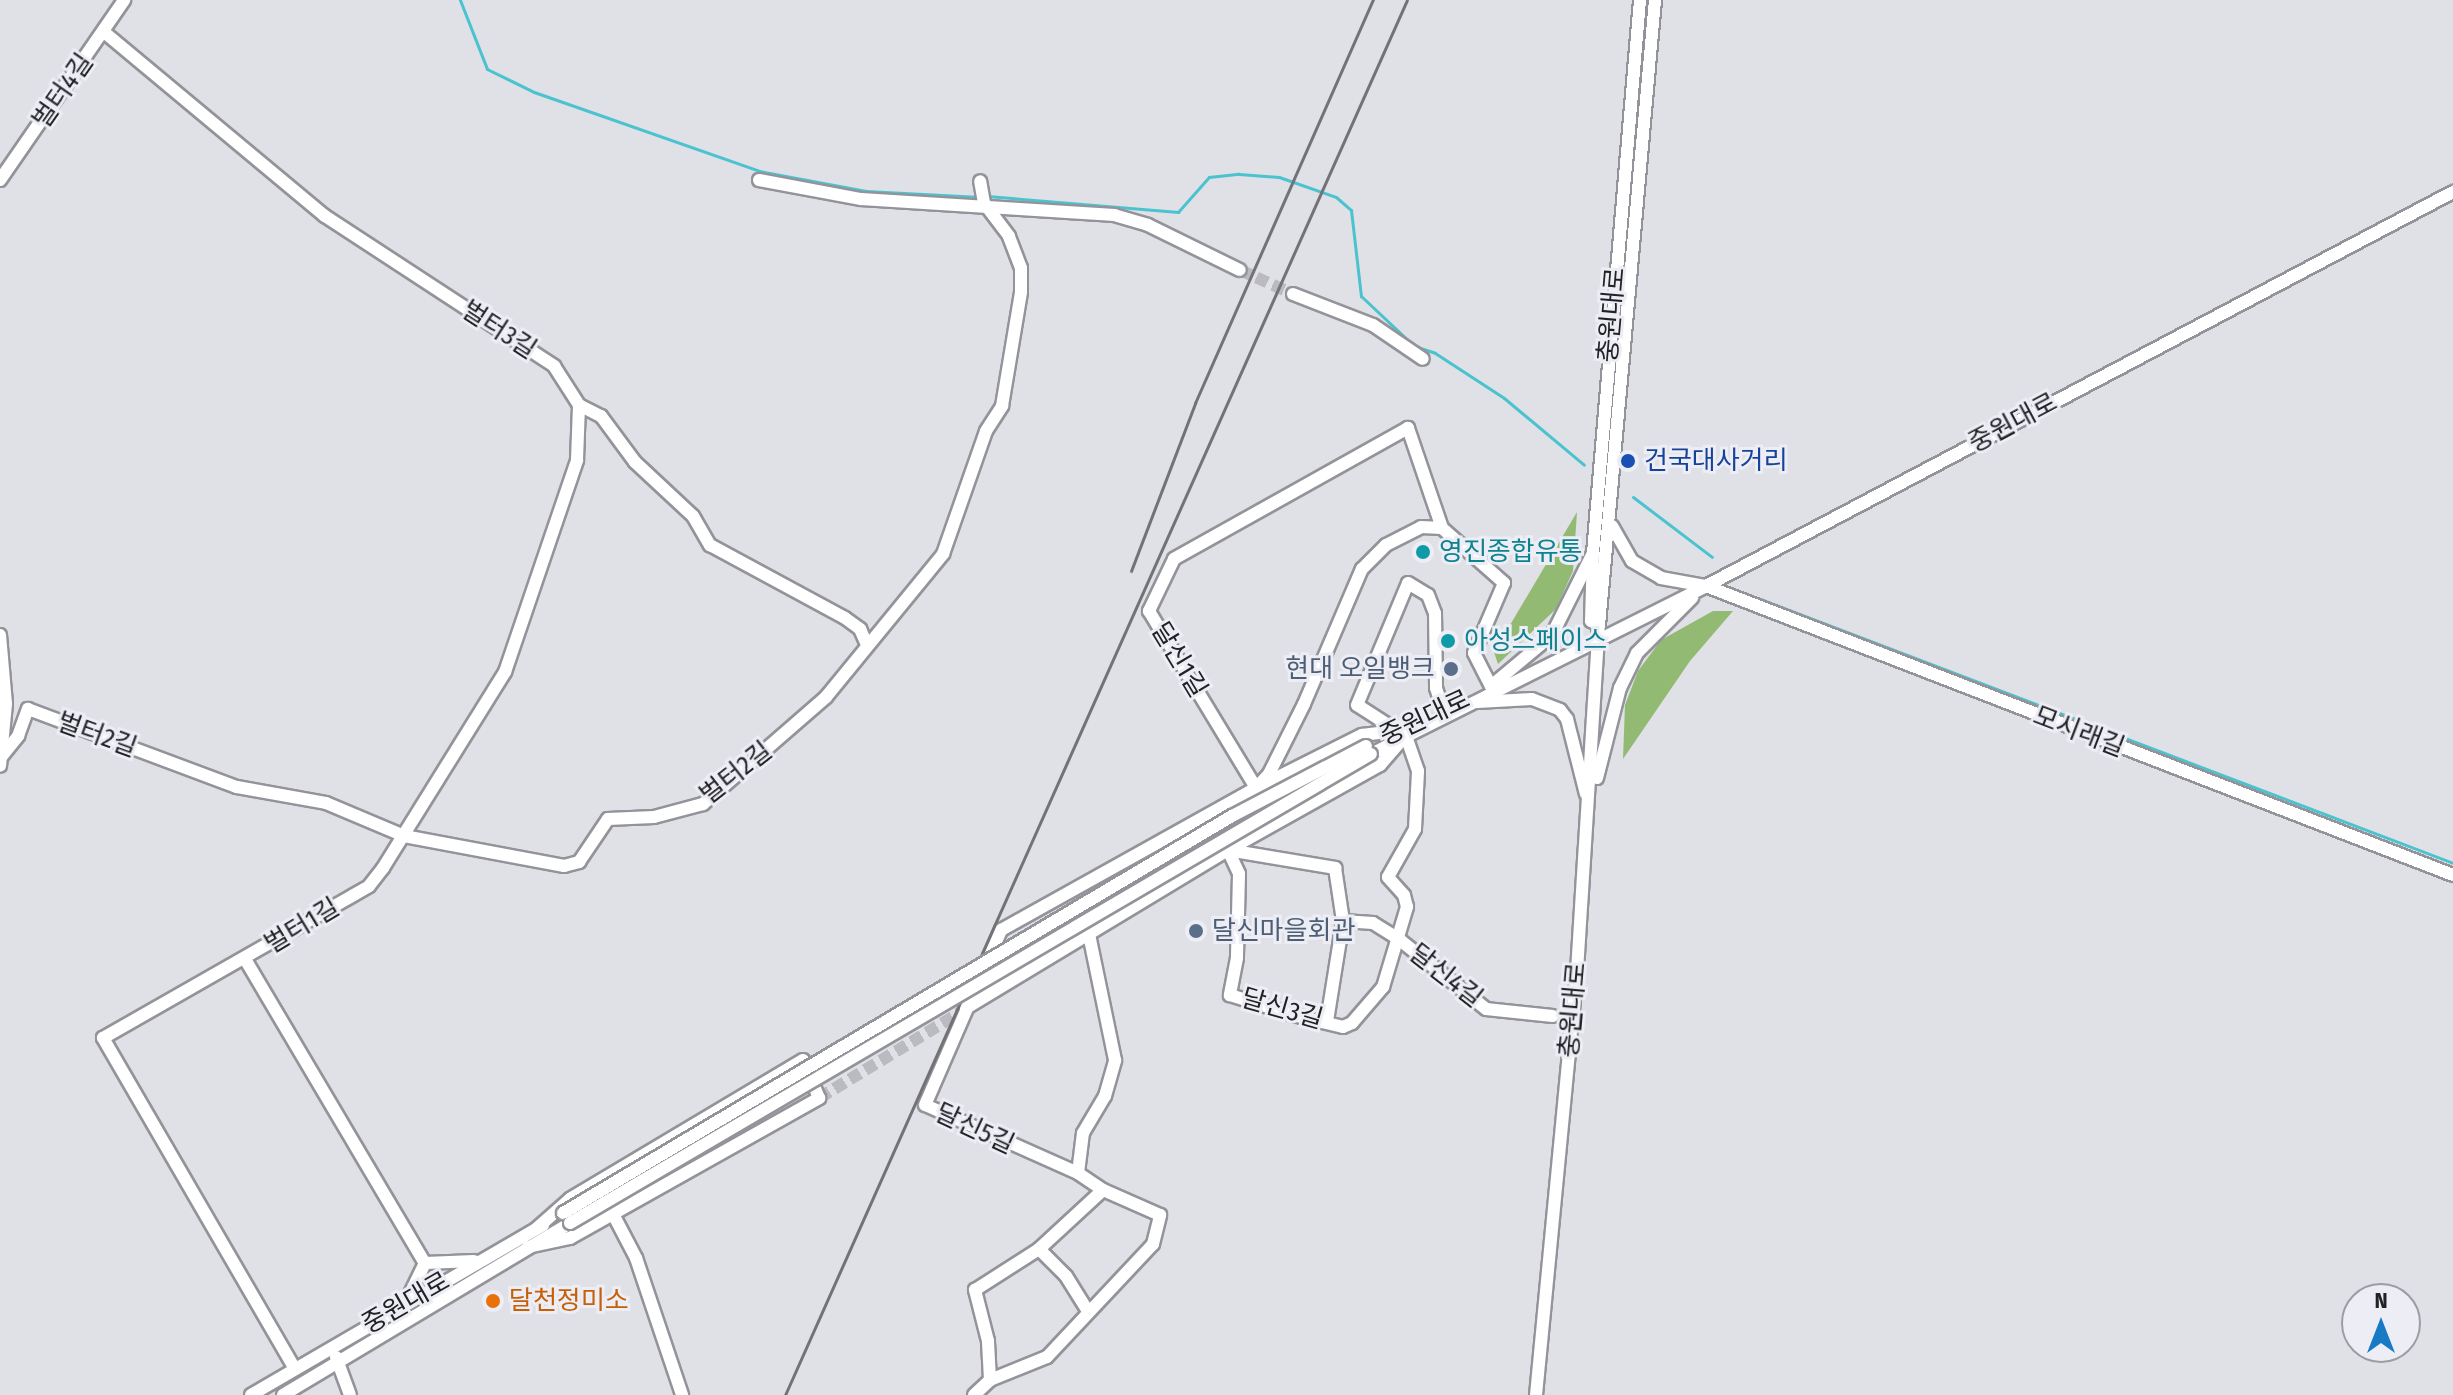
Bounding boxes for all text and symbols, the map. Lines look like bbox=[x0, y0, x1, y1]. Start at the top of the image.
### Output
street label: 벌터4길 bbox=[26, 48, 100, 134]
street label: 충원대로 bbox=[1592, 266, 1632, 364]
street label: 벌터3길 bbox=[455, 294, 543, 366]
street label: 중원대로 bbox=[1963, 387, 2063, 459]
place label: 건국대사거리 bbox=[1644, 445, 1788, 477]
marker: 건국대사거리 bbox=[1619, 452, 1637, 470]
place label: 영진종합유통 bbox=[1439, 536, 1583, 568]
marker: 영진종합유통 bbox=[1414, 543, 1432, 561]
street label: 달신1길 bbox=[1145, 617, 1213, 703]
place label: 아성스페이스 bbox=[1464, 625, 1608, 657]
marker: 아성스페이스 bbox=[1439, 632, 1457, 650]
place label: 현대 오일뱅크 bbox=[1285, 653, 1435, 685]
marker: 현대 오일뱅크 bbox=[1442, 660, 1460, 678]
street label: 중원대로 bbox=[1375, 684, 1475, 752]
street label: 모시래길 bbox=[2029, 700, 2129, 764]
street label: 벌터2길 bbox=[53, 706, 141, 764]
street label: 벌터2길 bbox=[694, 735, 778, 811]
street label: 벌터1길 bbox=[259, 892, 345, 960]
place label: 달신마을회관 bbox=[1212, 915, 1356, 947]
marker: 달신마을회관 bbox=[1187, 922, 1205, 940]
street label: 달신4길 bbox=[1403, 938, 1489, 1014]
street label: 충원대로 bbox=[1553, 961, 1593, 1059]
street label: 달신3길 bbox=[1238, 982, 1326, 1036]
street label: 달신5길 bbox=[930, 1097, 1020, 1161]
street label: 중원대로 bbox=[357, 1266, 455, 1340]
north arrow bbox=[2341, 1283, 2421, 1363]
place label: 달천정미소 bbox=[509, 1285, 629, 1317]
text: N bbox=[2374, 1287, 2388, 1314]
marker: 달천정미소 bbox=[484, 1292, 502, 1310]

